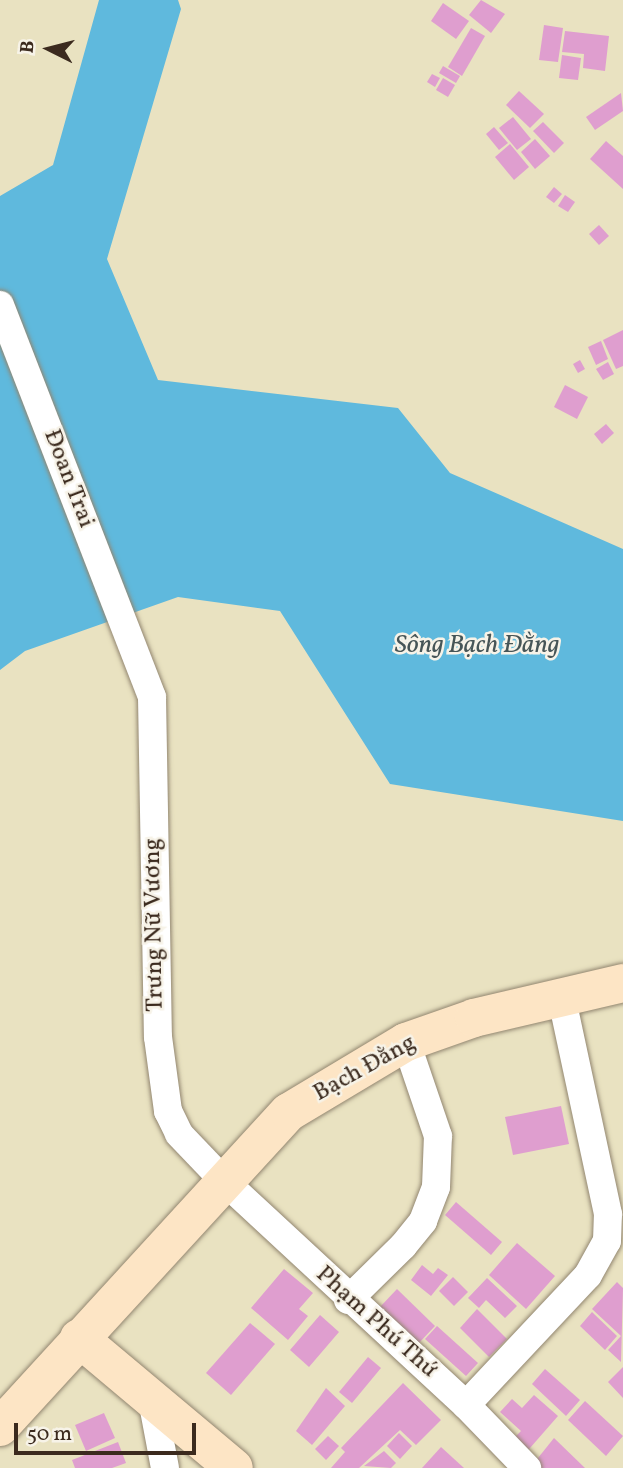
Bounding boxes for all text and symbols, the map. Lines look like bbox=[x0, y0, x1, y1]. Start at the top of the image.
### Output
north arrow bbox=[14, 14, 84, 84]
text: B bbox=[15, 39, 42, 55]
street label: Đoan Trai bbox=[36, 425, 100, 533]
water label: Sông Bạch Đằng bbox=[395, 630, 559, 662]
street label: Trưng Nữ Vương bbox=[139, 837, 171, 1013]
street label: Bạch Đằng bbox=[309, 1029, 421, 1109]
street label: Phạm Phú Thứ bbox=[309, 1261, 443, 1385]
scale bar bbox=[18, 1408, 200, 1452]
text: 50 m bbox=[27, 1420, 72, 1449]

